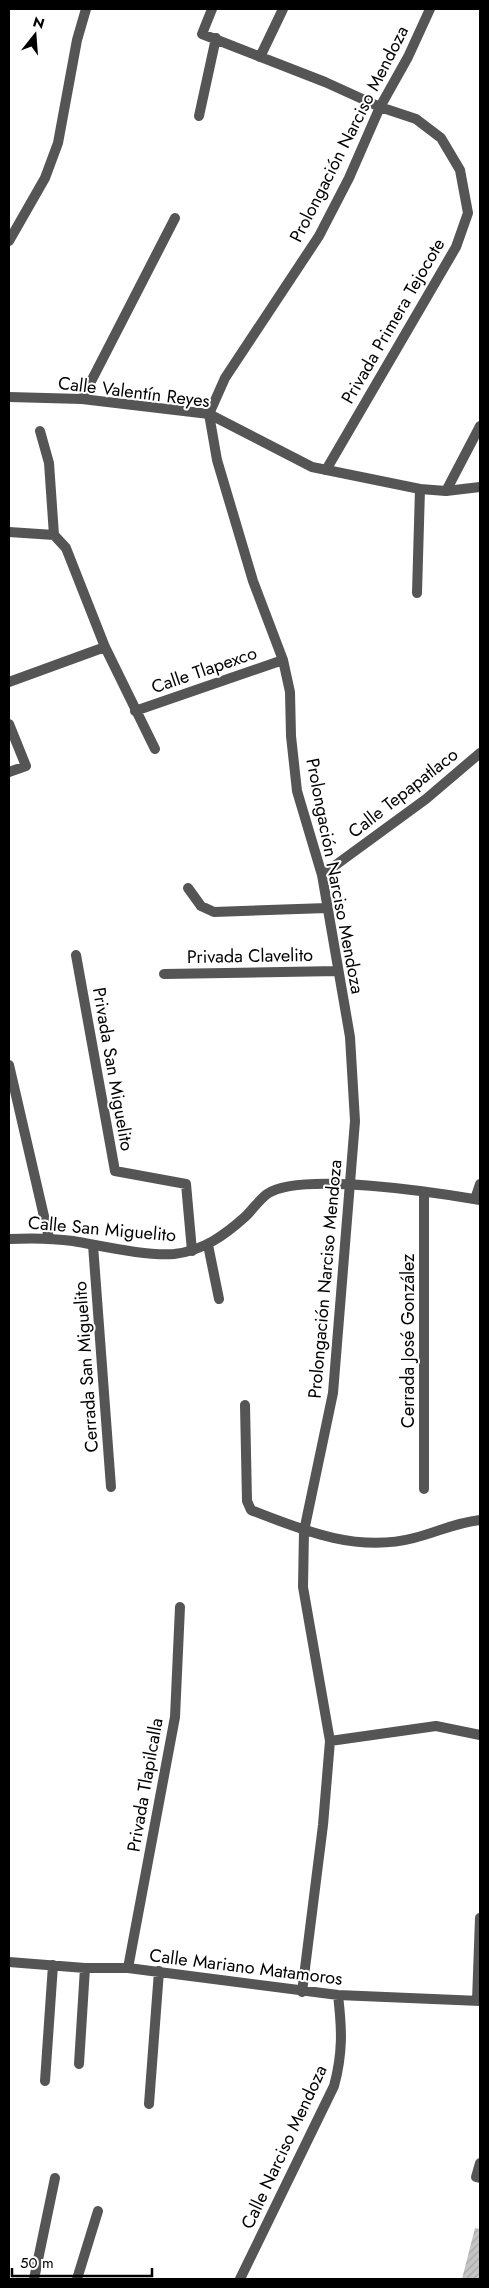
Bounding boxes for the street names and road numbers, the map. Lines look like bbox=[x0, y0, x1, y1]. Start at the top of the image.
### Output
street label: Prolongación Narciso Mendoza bbox=[283, 21, 415, 247]
street label: Privada Primera Tejocote bbox=[335, 233, 451, 409]
street label: Calle Valentín Reyes bbox=[57, 370, 211, 414]
street label: Calle Tlapexco bbox=[148, 640, 260, 700]
street label: Calle Tepapatlaco bbox=[343, 742, 464, 844]
street label: Prolongación Narciso Mendoza bbox=[299, 756, 371, 996]
street label: Privada Clavelito bbox=[187, 942, 313, 970]
street label: Privada San Miguelito bbox=[86, 985, 140, 1153]
street label: Prolongación Narciso Mendoza bbox=[302, 1158, 348, 1400]
street label: Calle San Miguelito bbox=[27, 1210, 177, 1248]
street label: Cerrada José González bbox=[395, 1253, 421, 1428]
street label: Cerrada San Miguelito bbox=[67, 1280, 105, 1453]
street label: Privada Tlapilcalla bbox=[120, 1716, 170, 1854]
street label: Calle Mariano Matamoros bbox=[148, 1942, 344, 1992]
street label: Calle Narciso Mendoza bbox=[235, 2061, 333, 2233]

